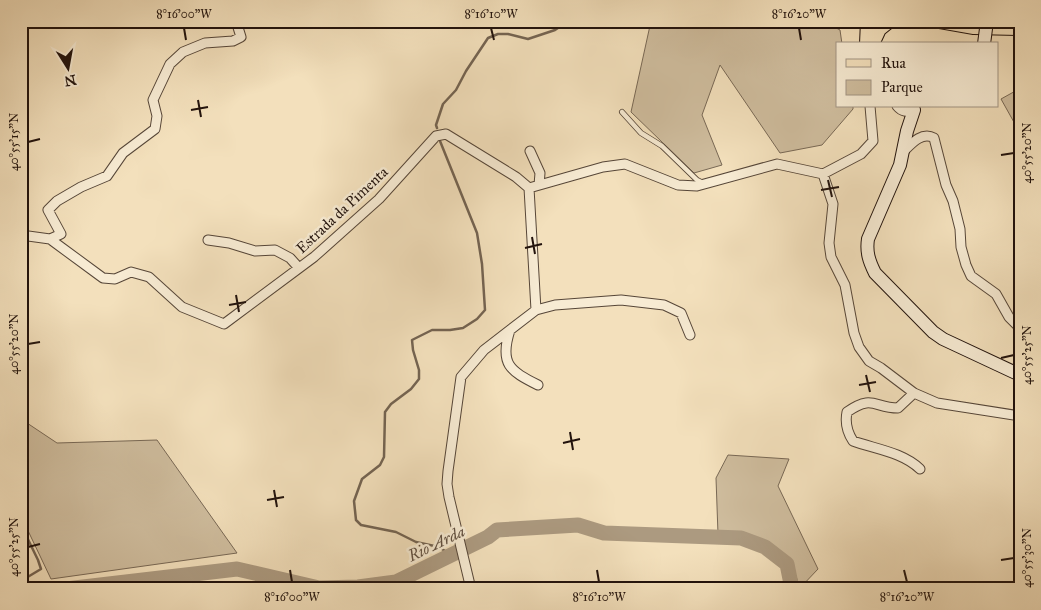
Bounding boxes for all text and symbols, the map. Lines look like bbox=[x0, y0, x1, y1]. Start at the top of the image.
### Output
text: 8°16'00"W bbox=[156, 7, 212, 21]
text: 8°16'10"W bbox=[464, 7, 518, 21]
text: 8°16'20"W bbox=[772, 7, 827, 21]
north arrow bbox=[42, 42, 92, 92]
legend bbox=[836, 42, 998, 108]
text: Rua bbox=[881, 54, 906, 72]
text: N bbox=[63, 71, 78, 90]
text: Parque bbox=[881, 78, 923, 97]
text: 40°55'15"N bbox=[7, 113, 21, 171]
text: 40°55'20"N bbox=[1020, 123, 1034, 183]
street label: Estrada da Pimenta bbox=[292, 162, 392, 257]
text: 40°55'20"N bbox=[7, 314, 21, 374]
text: 40°55'25"N bbox=[1020, 325, 1034, 385]
text: 40°55'25"N bbox=[7, 517, 21, 577]
water label: Rio Arda bbox=[404, 521, 468, 566]
text: 40°55'30"N bbox=[1020, 528, 1034, 588]
text: 8°16'00"W bbox=[264, 590, 320, 604]
text: 8°16'10"W bbox=[572, 590, 626, 604]
text: 8°16'20"W bbox=[880, 590, 935, 604]

